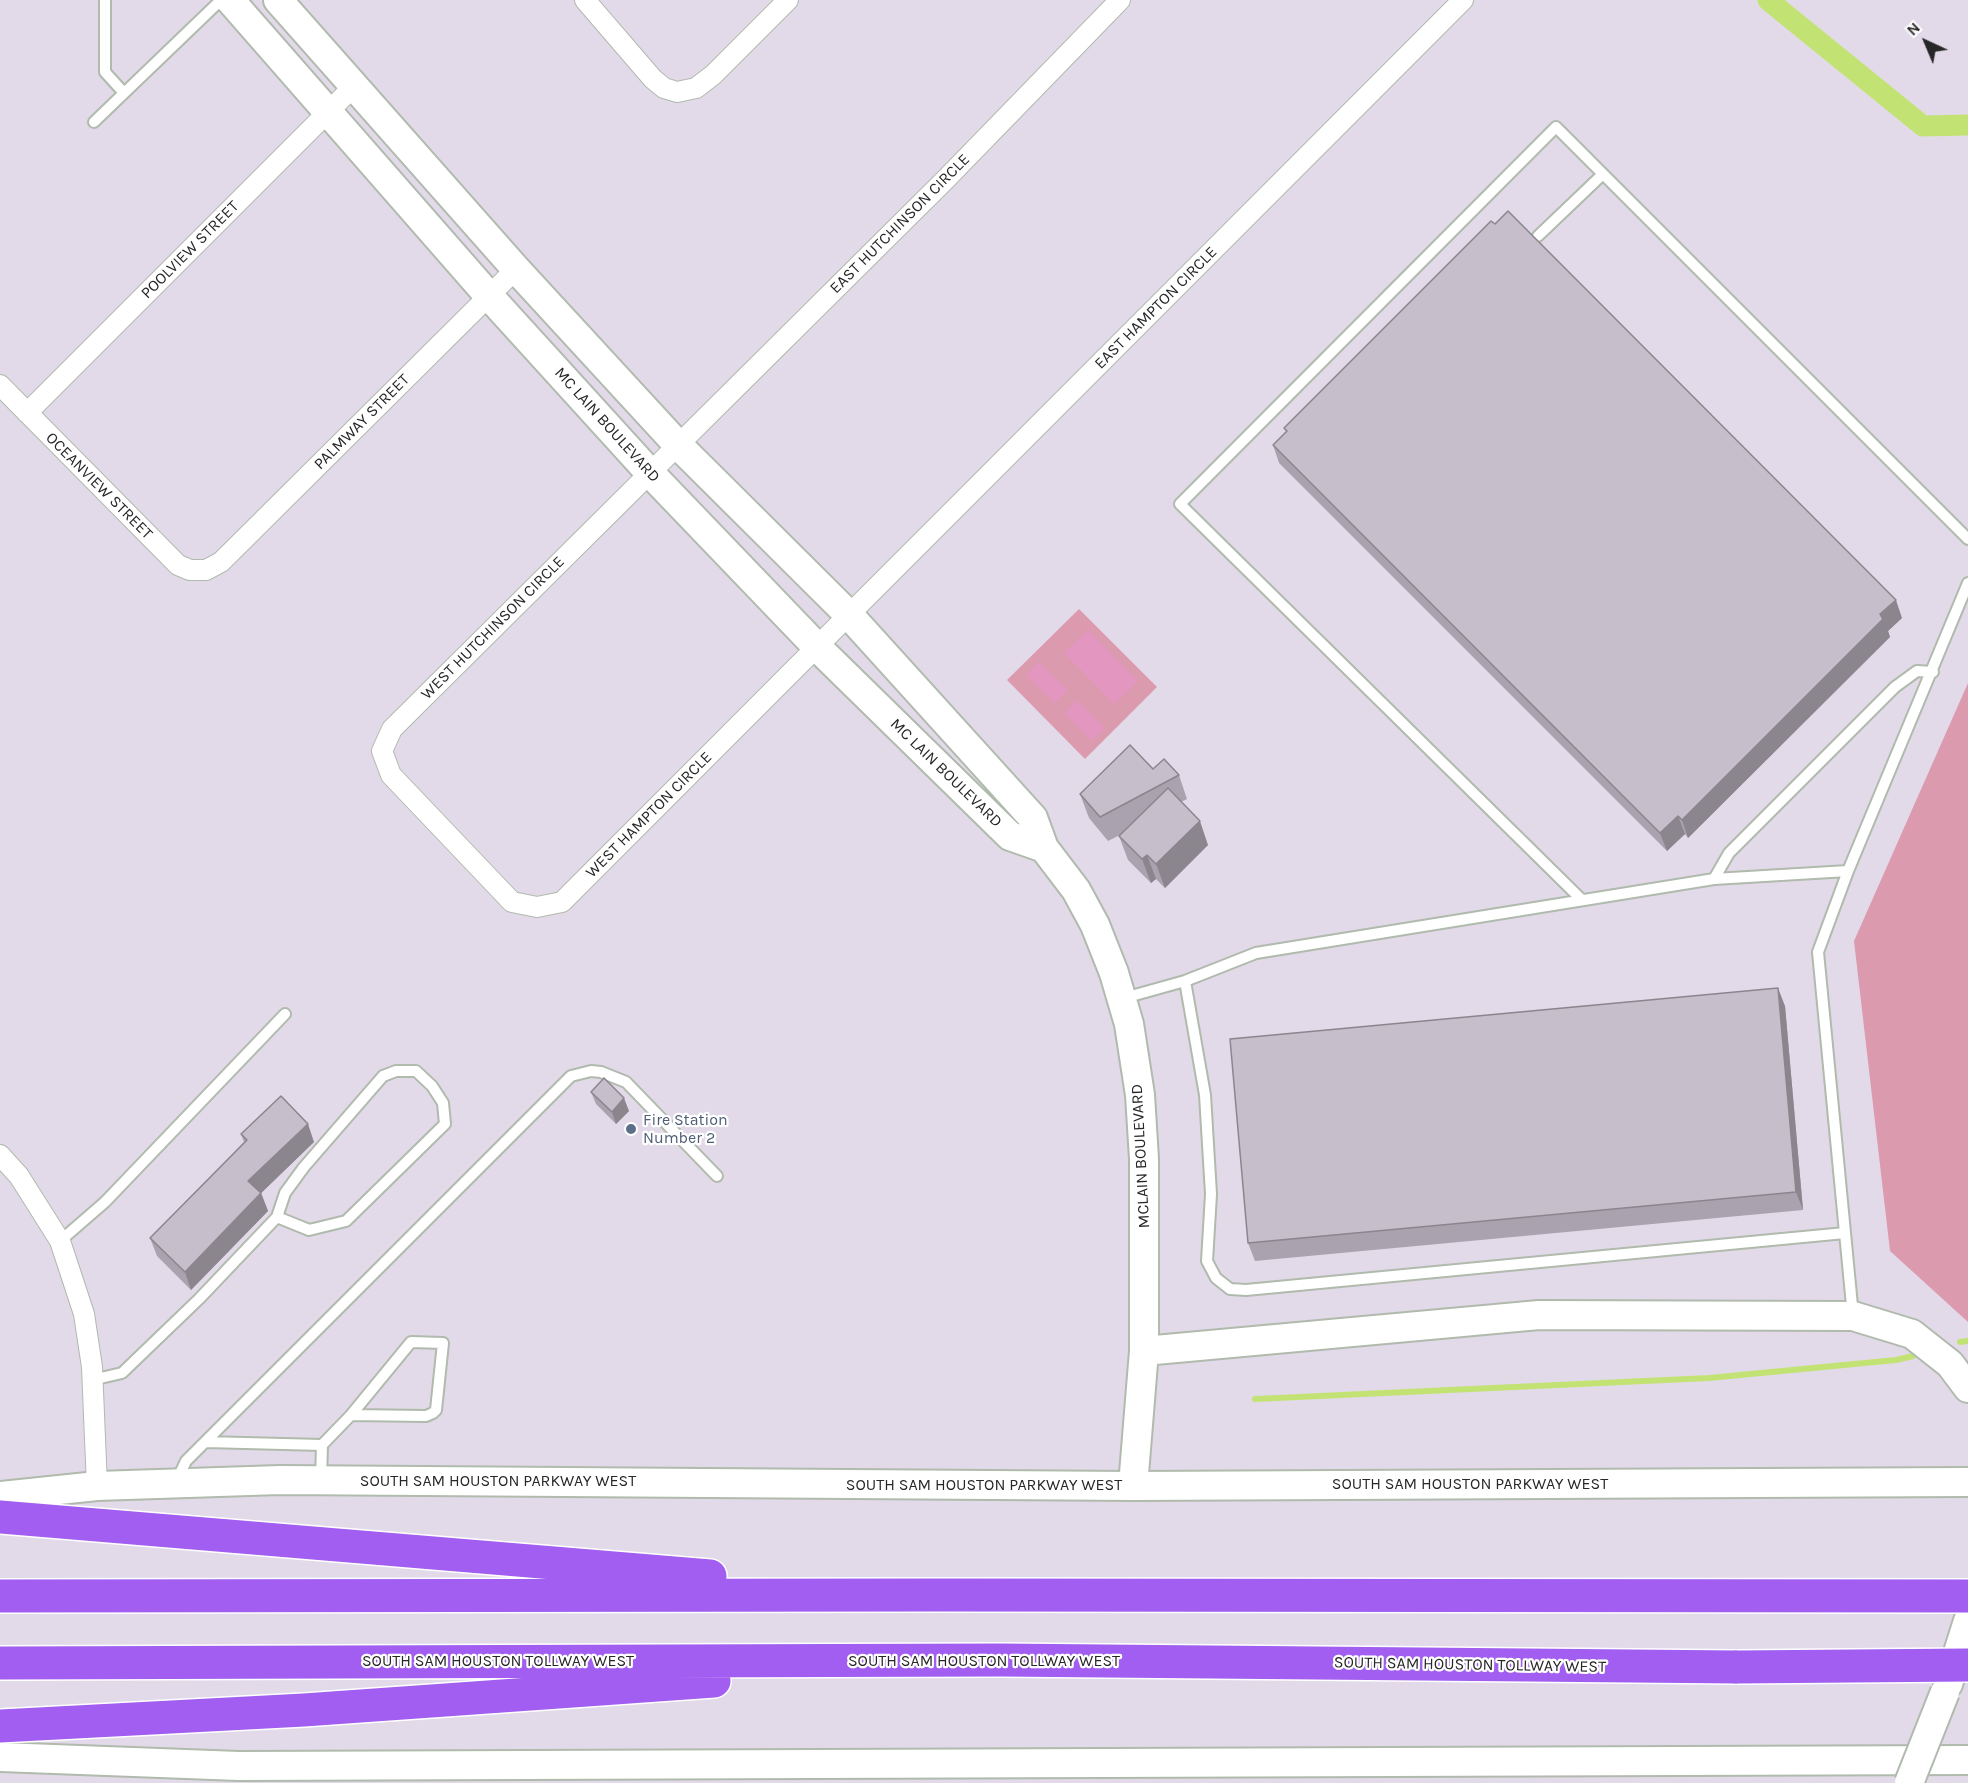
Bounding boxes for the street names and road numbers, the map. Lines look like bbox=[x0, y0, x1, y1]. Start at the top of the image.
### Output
street label: EAST HUTCHINSON CIRCLE bbox=[826, 150, 974, 298]
street label: POOLVIEW STREET bbox=[137, 197, 243, 303]
street label: EAST HAMPTON CIRCLE bbox=[1091, 243, 1221, 373]
street label: MC LAIN BOULEVARD bbox=[550, 363, 664, 487]
street label: PALMWAY STREET bbox=[310, 370, 414, 474]
street label: OCEANVIEW STREET bbox=[42, 429, 156, 543]
street label: WEST HUTCHINSON CIRCLE bbox=[417, 552, 569, 704]
street label: MC LAIN BOULEVARD bbox=[886, 715, 1006, 831]
street label: WEST HAMPTON CIRCLE bbox=[582, 748, 716, 882]
street label: MCLAIN BOULEVARD bbox=[1128, 1083, 1154, 1229]
street label: SOUTH SAM HOUSTON PARKWAY WEST bbox=[360, 1471, 636, 1491]
street label: SOUTH SAM HOUSTON PARKWAY WEST bbox=[1332, 1474, 1608, 1494]
street label: SOUTH SAM HOUSTON PARKWAY WEST bbox=[846, 1475, 1122, 1495]
street label: SOUTH SAM HOUSTON TOLLWAY WEST bbox=[362, 1651, 634, 1671]
street label: SOUTH SAM HOUSTON TOLLWAY WEST bbox=[848, 1651, 1120, 1671]
street label: SOUTH SAM HOUSTON TOLLWAY WEST bbox=[1334, 1653, 1606, 1677]

